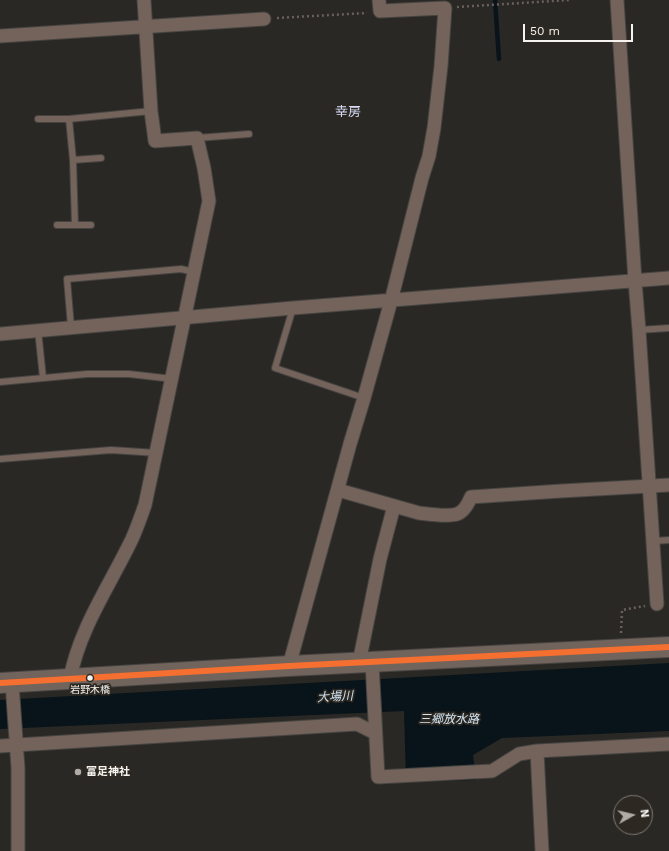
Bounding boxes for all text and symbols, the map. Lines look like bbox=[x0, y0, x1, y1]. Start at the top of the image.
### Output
scale bar bbox=[525, 16, 635, 42]
text: 50 m bbox=[530, 24, 560, 38]
district label: 幸房 bbox=[335, 104, 361, 120]
marker: 岩野木橋 bbox=[85, 673, 95, 683]
place label: 岩野木橋 bbox=[70, 684, 110, 696]
water label: 大場川 bbox=[317, 689, 353, 705]
water label: 三郷放水路 bbox=[419, 712, 479, 726]
place label: 富足神社 bbox=[86, 765, 130, 779]
marker: 富足神社 bbox=[73, 767, 83, 777]
north arrow bbox=[613, 795, 653, 835]
text: N bbox=[637, 808, 651, 818]

